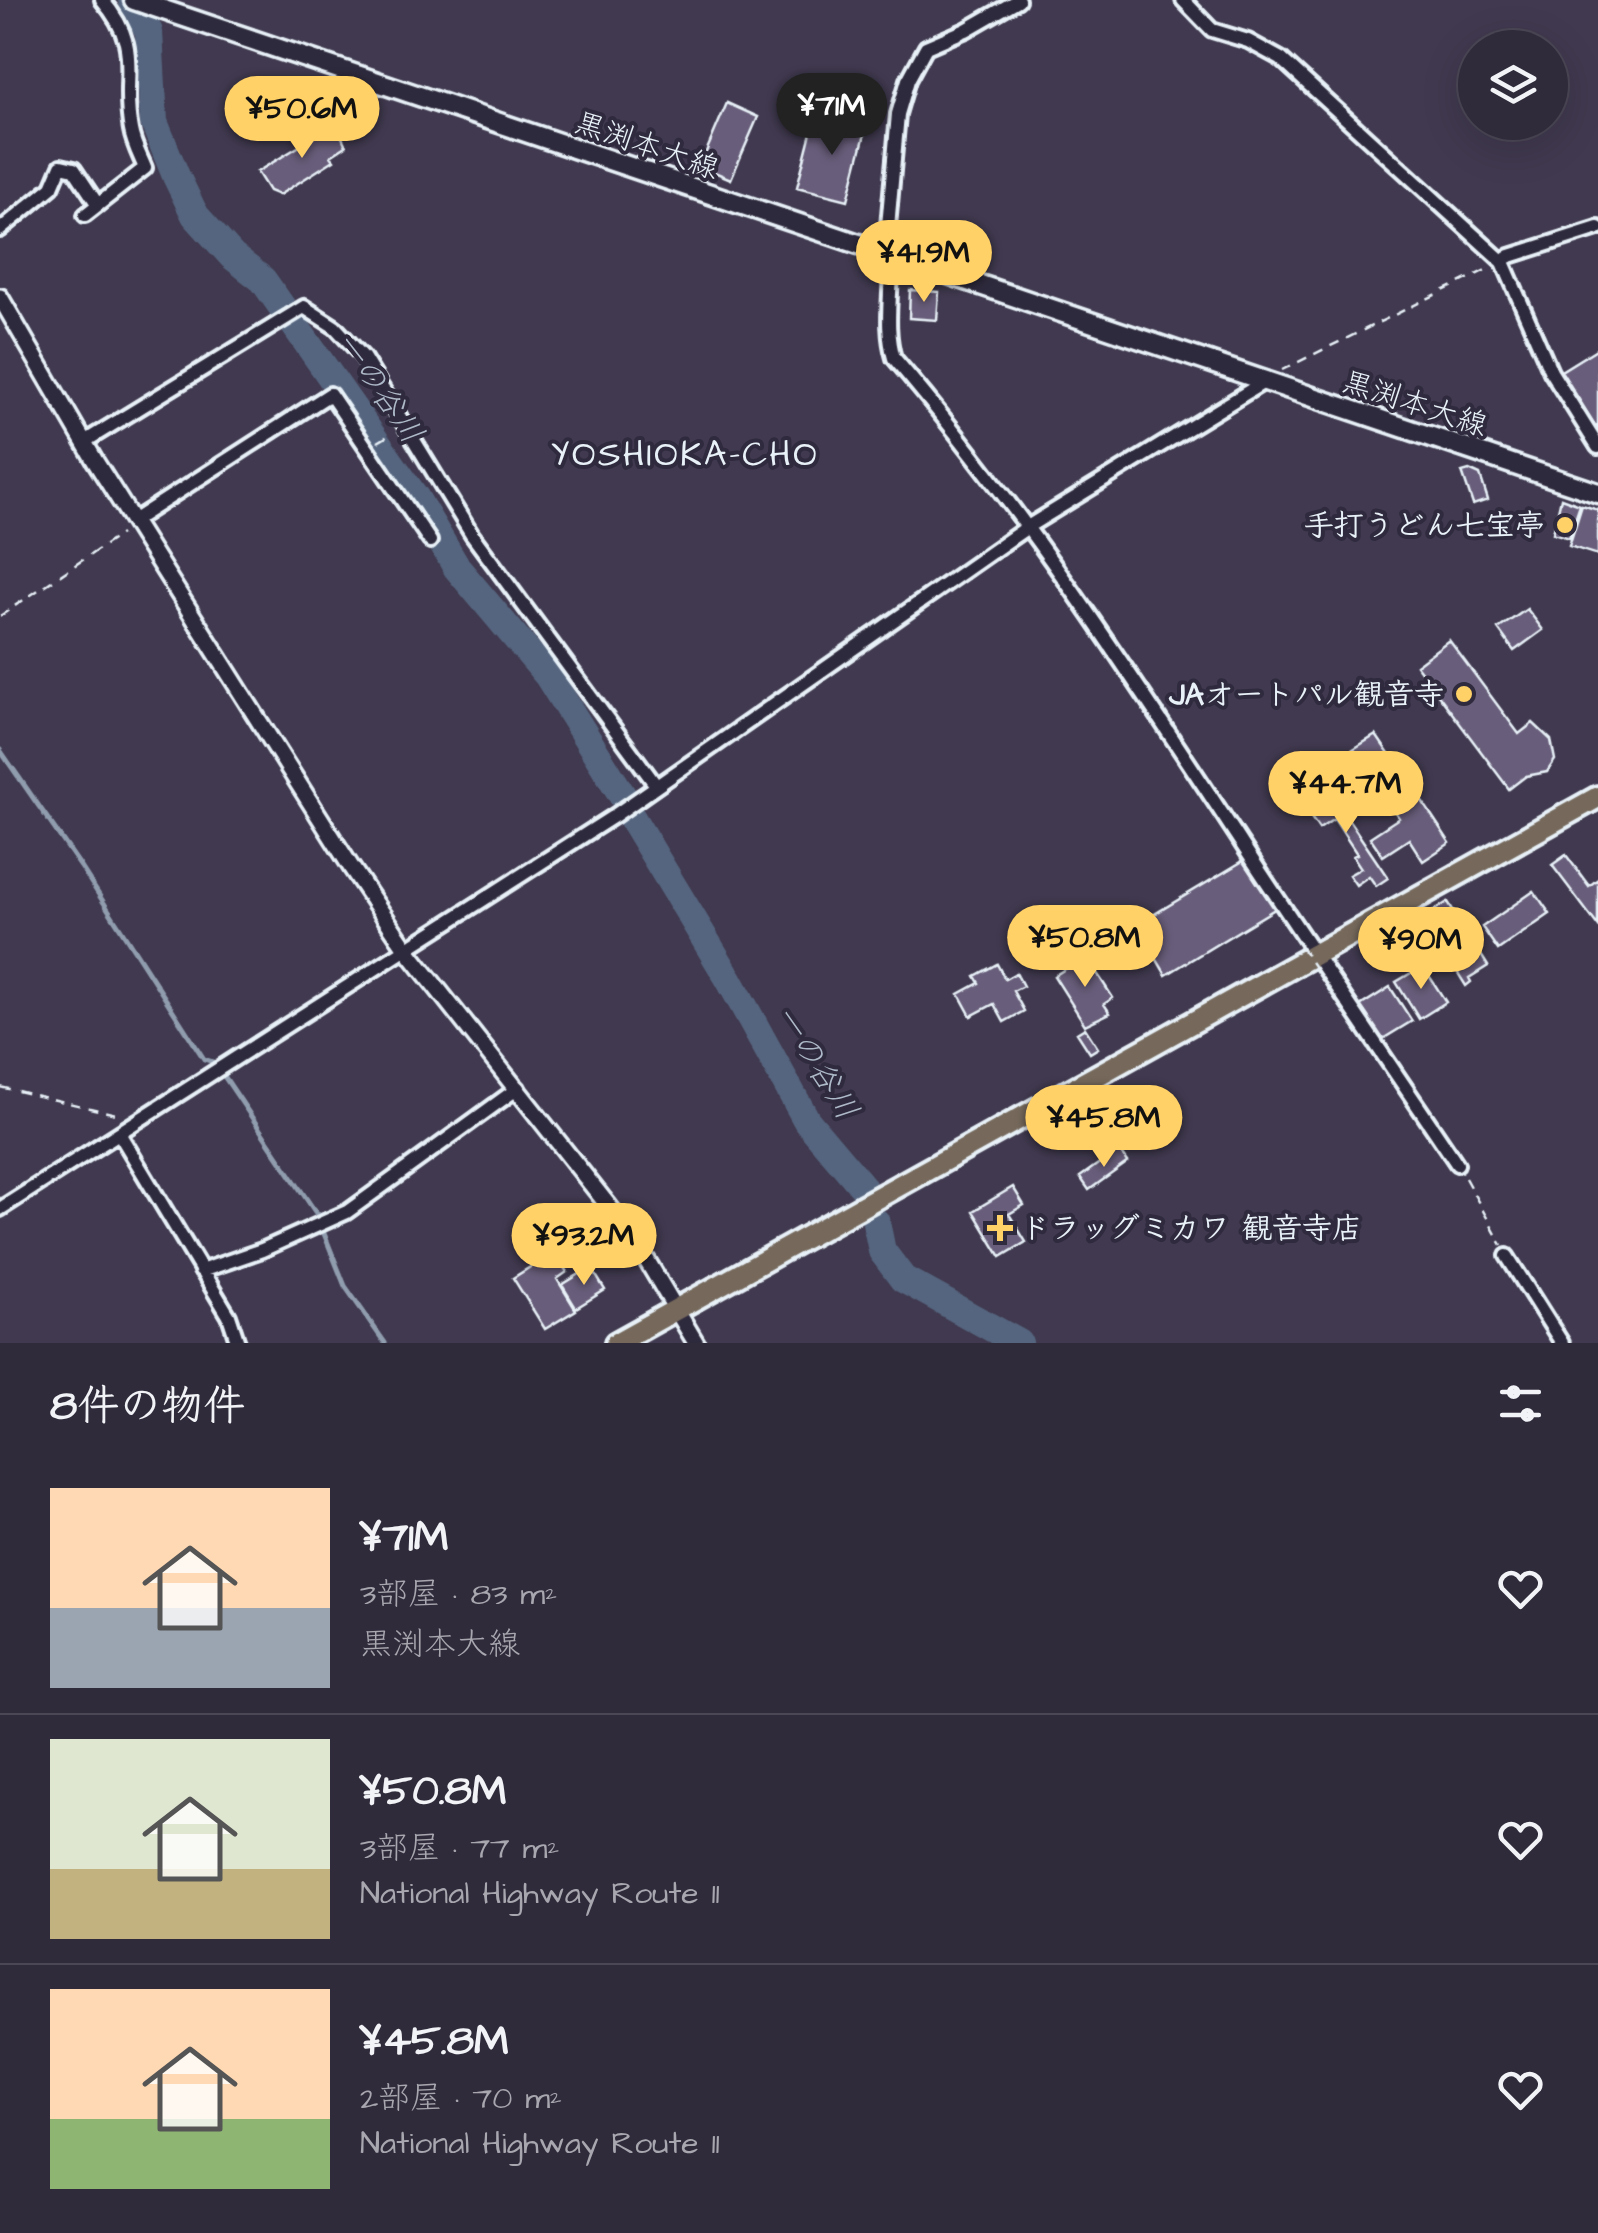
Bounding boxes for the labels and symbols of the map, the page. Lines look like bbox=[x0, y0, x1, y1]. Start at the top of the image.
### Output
pin: ¥71M bbox=[773, 73, 891, 158]
pin: ¥50.6M bbox=[221, 76, 383, 161]
street label: 黒渕本大線 bbox=[569, 102, 724, 190]
pin: ¥41.9M bbox=[843, 220, 1005, 305]
water label: 一の谷川 bbox=[324, 323, 434, 453]
street label: 黒渕本大線 bbox=[1337, 361, 1493, 447]
district label: YOSHIOKA-CHO bbox=[551, 430, 819, 479]
place label: 手打うどん七宝亭 bbox=[1304, 505, 1545, 547]
marker: 手打うどん七宝亭 bbox=[1554, 514, 1576, 536]
place label: JAオートパル観音寺 bbox=[1168, 674, 1444, 716]
marker: JAオートパル観音寺 bbox=[1453, 683, 1475, 705]
pin: ¥44.7M bbox=[1265, 751, 1427, 836]
pin: ¥50.8M bbox=[1004, 905, 1166, 990]
pin: ¥90M bbox=[1362, 907, 1480, 992]
water label: 一の谷川 bbox=[763, 997, 869, 1129]
pin: ¥45.8M bbox=[1023, 1085, 1185, 1170]
pin: ¥93.2M bbox=[503, 1203, 665, 1288]
place label: ドラッグミカワ 観音寺店 bbox=[1020, 1208, 1362, 1250]
marker: ドラッグミカワ 観音寺店 bbox=[989, 1217, 1011, 1239]

